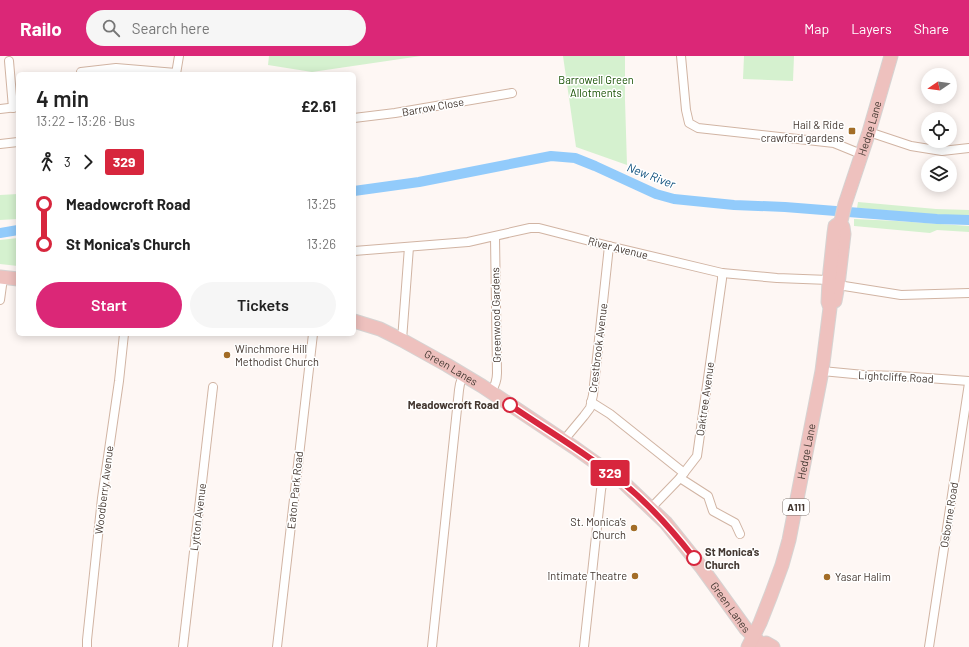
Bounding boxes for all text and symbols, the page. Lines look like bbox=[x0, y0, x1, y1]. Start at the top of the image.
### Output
search box bbox=[86, 10, 366, 46]
text: Railo bbox=[20, 17, 62, 40]
icon: search bbox=[100, 17, 122, 39]
text: Search here bbox=[132, 19, 210, 37]
text: Map bbox=[804, 20, 829, 37]
text: Layers bbox=[851, 20, 892, 37]
text: Share bbox=[914, 20, 949, 37]
north arrow bbox=[921, 68, 957, 104]
map controls bbox=[921, 68, 957, 192]
park label: Barrowell Green Allotments bbox=[558, 73, 634, 99]
text: 4 min bbox=[36, 85, 89, 111]
street label: Barrow Close bbox=[401, 95, 465, 118]
text: £2.61 bbox=[301, 97, 336, 115]
street label: Hedge Lane bbox=[855, 99, 884, 157]
button: locate bbox=[921, 112, 957, 148]
text: 13:22 – 13:26 · Bus bbox=[36, 113, 135, 129]
place label: Hail & Ride crawford gardens bbox=[761, 118, 844, 144]
marker: Hail & Ride crawford gardens bbox=[847, 126, 857, 136]
icon: walk bbox=[36, 151, 58, 173]
icon: forward bbox=[77, 151, 99, 173]
text: 329 bbox=[113, 153, 136, 170]
text: 3 bbox=[64, 154, 71, 170]
button: layers bbox=[921, 156, 957, 192]
water label: New River bbox=[625, 159, 678, 191]
text: Meadowcroft Road bbox=[66, 195, 191, 213]
text: 13:25 bbox=[307, 196, 336, 212]
street label: River Avenue bbox=[587, 234, 650, 261]
text: St Monica's Church bbox=[66, 235, 190, 253]
text: 13:26 bbox=[307, 236, 336, 252]
street label: Greenwood Gardens bbox=[488, 267, 503, 363]
button: Start bbox=[36, 282, 182, 328]
button: Tickets bbox=[190, 282, 336, 328]
street label: Crestbrook Avenue bbox=[586, 302, 609, 394]
place label: Winchmore Hill Methodist Church bbox=[235, 342, 319, 368]
street label: Green Lanes bbox=[422, 347, 480, 388]
marker: Winchmore Hill Methodist Church bbox=[222, 350, 232, 360]
street label: Oaktree Avenue bbox=[693, 361, 716, 437]
street label: Lightcliffe Road bbox=[858, 368, 934, 385]
marker: Meadowcroft Road bbox=[502, 397, 518, 413]
place label: Meadowcroft Road bbox=[408, 398, 499, 411]
street label: Hedge Lane bbox=[794, 422, 818, 480]
street label: Woodberry Avenue bbox=[92, 445, 115, 535]
street label: Eaton Park Road bbox=[284, 450, 305, 530]
line badge: 329 bbox=[587, 460, 633, 486]
text: 329 bbox=[599, 464, 621, 481]
street label: Osborne Road bbox=[937, 481, 960, 549]
street label: Lytton Avenue bbox=[187, 482, 208, 552]
road number: A111 bbox=[783, 499, 809, 515]
place label: St. Monica’s Church bbox=[570, 515, 626, 541]
marker: St. Monica’s Church bbox=[629, 523, 639, 533]
place label: St Monica's Church bbox=[705, 545, 760, 571]
marker: St Monica's Church bbox=[686, 550, 702, 566]
place label: Intimate Theatre bbox=[548, 569, 627, 582]
place label: Yasar Halim bbox=[835, 570, 891, 583]
marker: Intimate Theatre bbox=[630, 571, 640, 581]
marker: Yasar Halim bbox=[822, 572, 832, 582]
street label: Green Lanes bbox=[708, 579, 753, 635]

